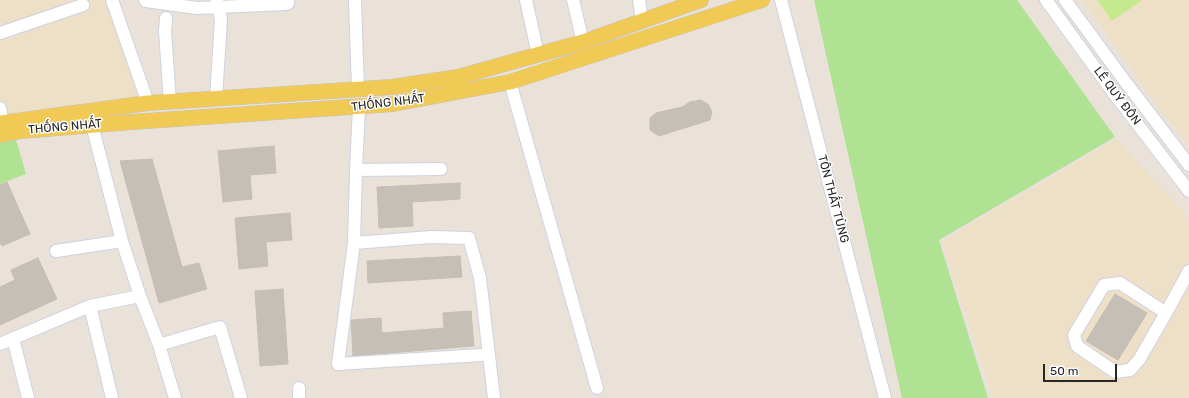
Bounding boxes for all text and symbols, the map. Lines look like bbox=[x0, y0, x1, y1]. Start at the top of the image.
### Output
street label: LÊ QUÝ ĐÔN bbox=[1090, 64, 1144, 128]
street label: THỐNG NHẤT bbox=[350, 91, 426, 115]
street label: THỐNG NHẤT bbox=[27, 117, 103, 137]
street label: TÔN THẤT TÙNG bbox=[814, 153, 852, 245]
scale bar bbox=[1045, 356, 1119, 382]
text: 50 m bbox=[1050, 364, 1078, 378]

